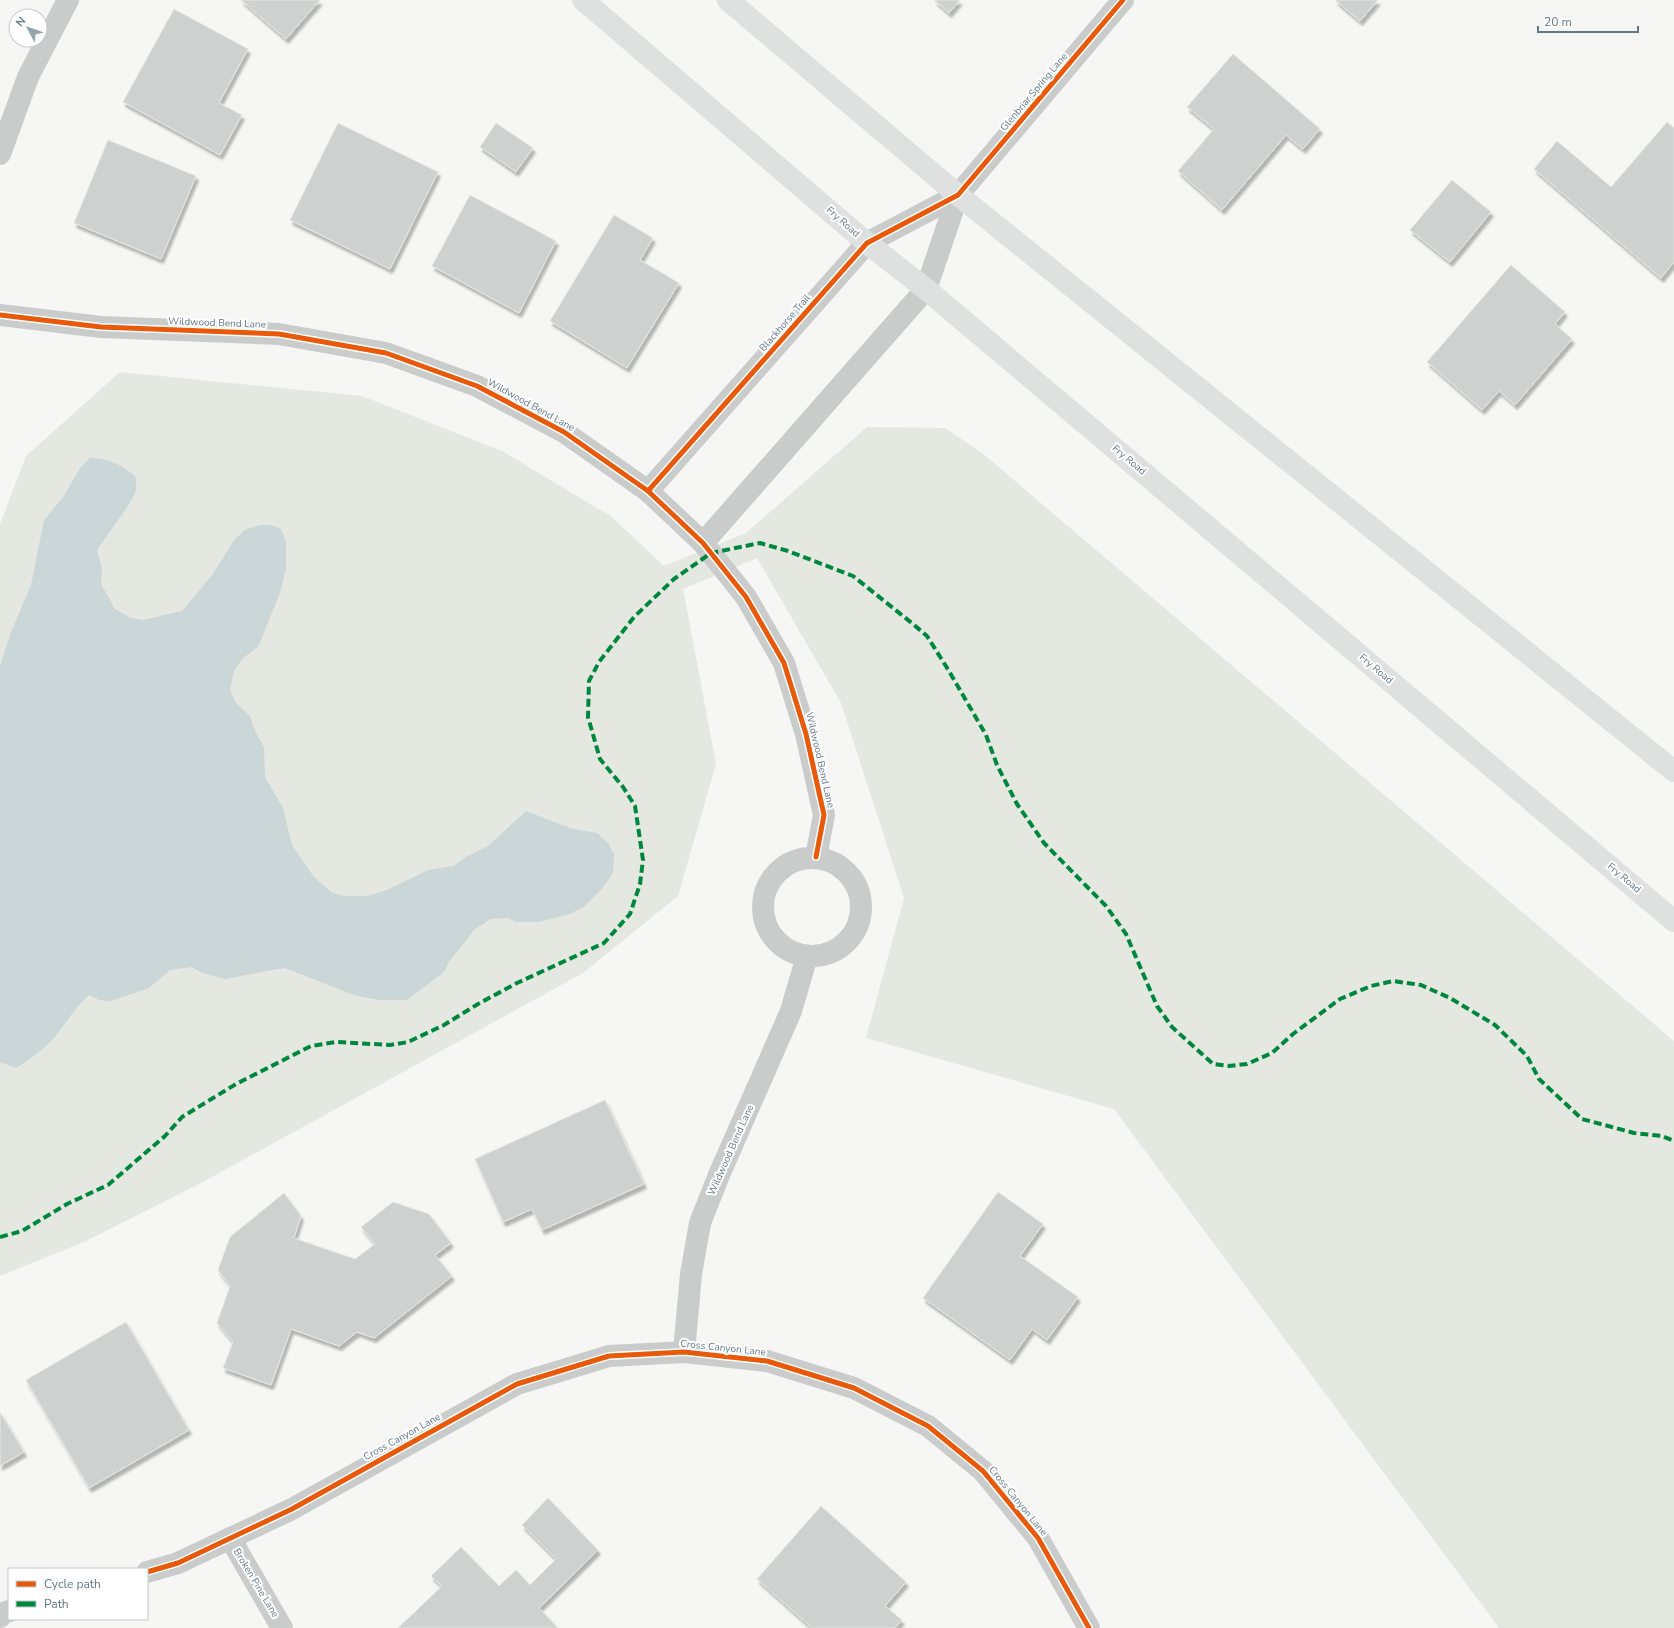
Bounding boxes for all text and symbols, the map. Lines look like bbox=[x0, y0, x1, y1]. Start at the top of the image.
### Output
north arrow bbox=[8, 8, 48, 48]
scale bar bbox=[1538, 8, 1638, 34]
text: N bbox=[12, 14, 29, 30]
text: 20 m bbox=[1544, 14, 1572, 30]
street label: Glenbriar Spring Lane bbox=[997, 50, 1071, 134]
street label: Fry Road bbox=[823, 204, 863, 241]
street label: Blackhorse Trail bbox=[756, 291, 814, 355]
street label: Wildwood Bend Lane bbox=[168, 314, 266, 332]
street label: Wildwood Bend Lane bbox=[485, 375, 577, 435]
street label: Fry Road bbox=[1109, 442, 1149, 478]
street label: Fry Road bbox=[1356, 651, 1396, 687]
street label: Wildwood Bend Lane bbox=[802, 711, 838, 809]
street label: Fry Road bbox=[1604, 860, 1644, 896]
street label: Wildwood Bend Lane bbox=[705, 1102, 757, 1198]
street label: Cross Canyon Lane bbox=[679, 1337, 767, 1359]
street label: Cross Canyon Lane bbox=[361, 1410, 443, 1464]
street label: Cross Canyon Lane bbox=[985, 1463, 1051, 1539]
street label: Broken Pine Lane bbox=[230, 1546, 282, 1620]
legend bbox=[8, 1568, 148, 1620]
text: Cycle path bbox=[44, 1576, 101, 1592]
text: Path bbox=[44, 1596, 69, 1612]

